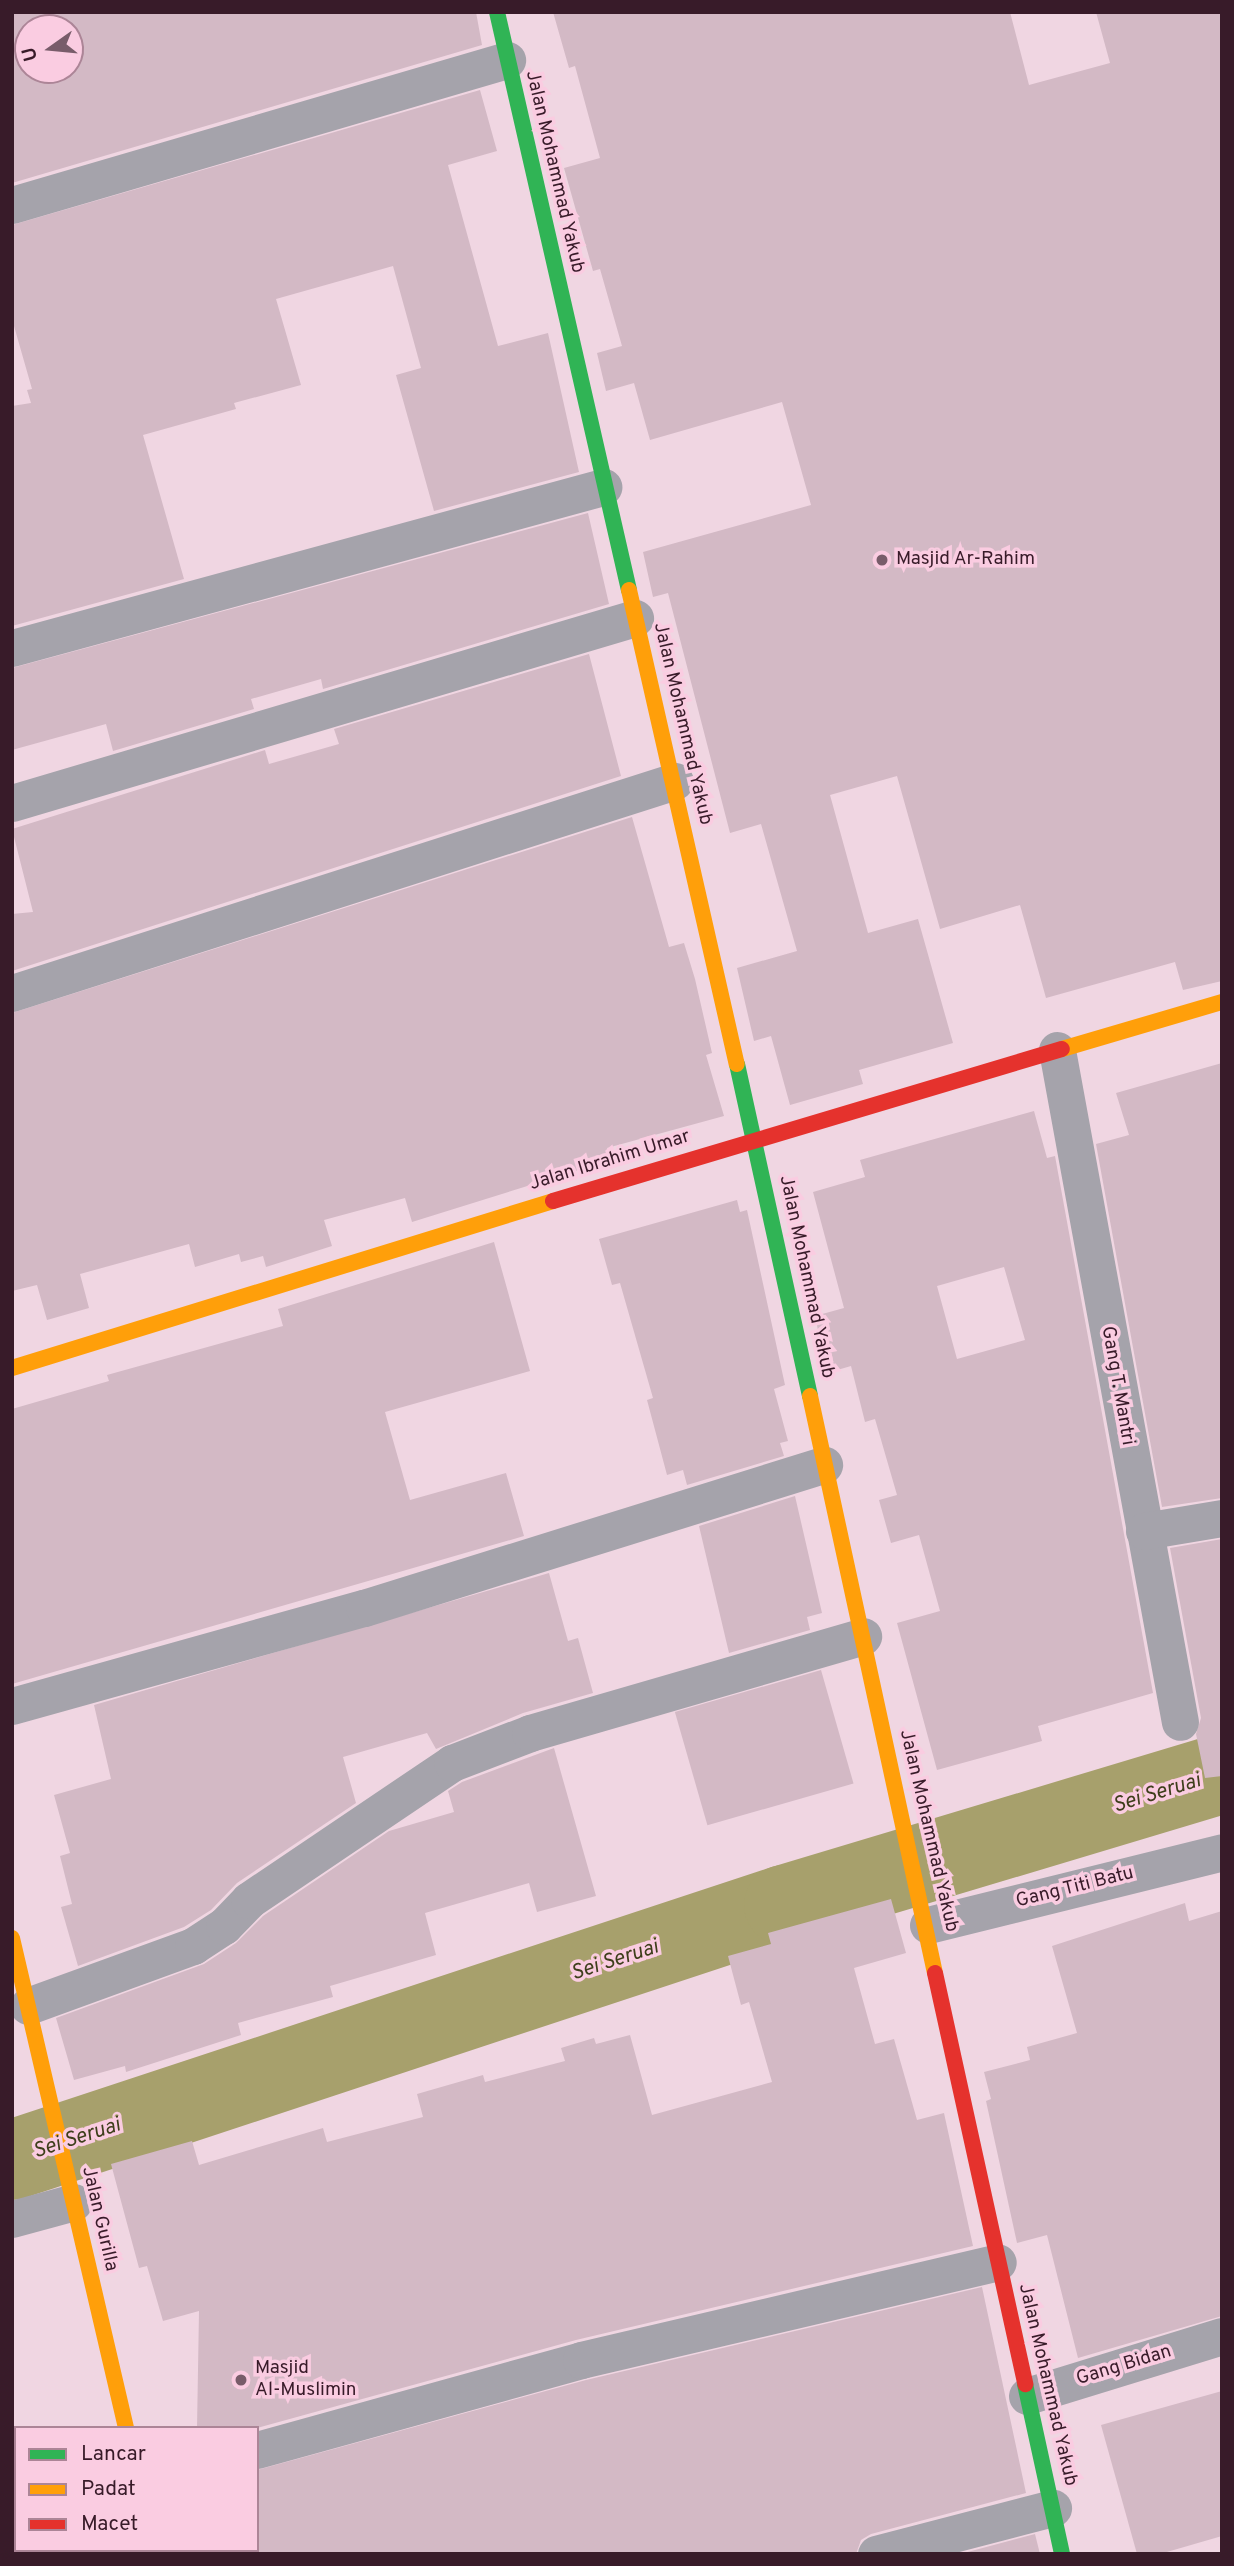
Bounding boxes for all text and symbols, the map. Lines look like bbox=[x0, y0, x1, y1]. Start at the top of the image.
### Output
north arrow bbox=[14, 14, 84, 84]
text: U bbox=[17, 44, 44, 64]
street label: Jalan Mohammad Yakub bbox=[520, 68, 588, 276]
place label: Masjid Ar-Rahim bbox=[896, 549, 1036, 571]
marker: Masjid Ar-Rahim bbox=[874, 552, 890, 568]
street label: Jalan Mohammad Yakub bbox=[648, 620, 716, 828]
street label: Jalan Ibrahim Umar bbox=[527, 1126, 693, 1196]
street label: Jalan Mohammad Yakub bbox=[773, 1173, 839, 1381]
street label: Gang T. Mantri bbox=[1095, 1324, 1139, 1448]
street label: Jalan Mohammad Yakub bbox=[894, 1727, 962, 1935]
water label: Sei Seruai bbox=[1110, 1769, 1204, 1819]
street label: Gang Titi Batu bbox=[1013, 1862, 1137, 1914]
water label: Sei Seruai bbox=[568, 1935, 662, 1987]
water label: Sei Seruai bbox=[30, 2113, 124, 2165]
street label: Jalan Gurilla bbox=[76, 2164, 122, 2274]
street label: Jalan Mohammad Yakub bbox=[1013, 2281, 1081, 2489]
street label: Gang Bidan bbox=[1074, 2341, 1174, 2391]
place label: Masjid Al-Muslimin bbox=[255, 2358, 357, 2402]
marker: Masjid Al-Muslimin bbox=[233, 2372, 249, 2388]
legend bbox=[14, 2426, 259, 2552]
text: Lancar bbox=[81, 2441, 146, 2468]
text: Padat bbox=[81, 2476, 136, 2503]
text: Macet bbox=[81, 2511, 138, 2538]

